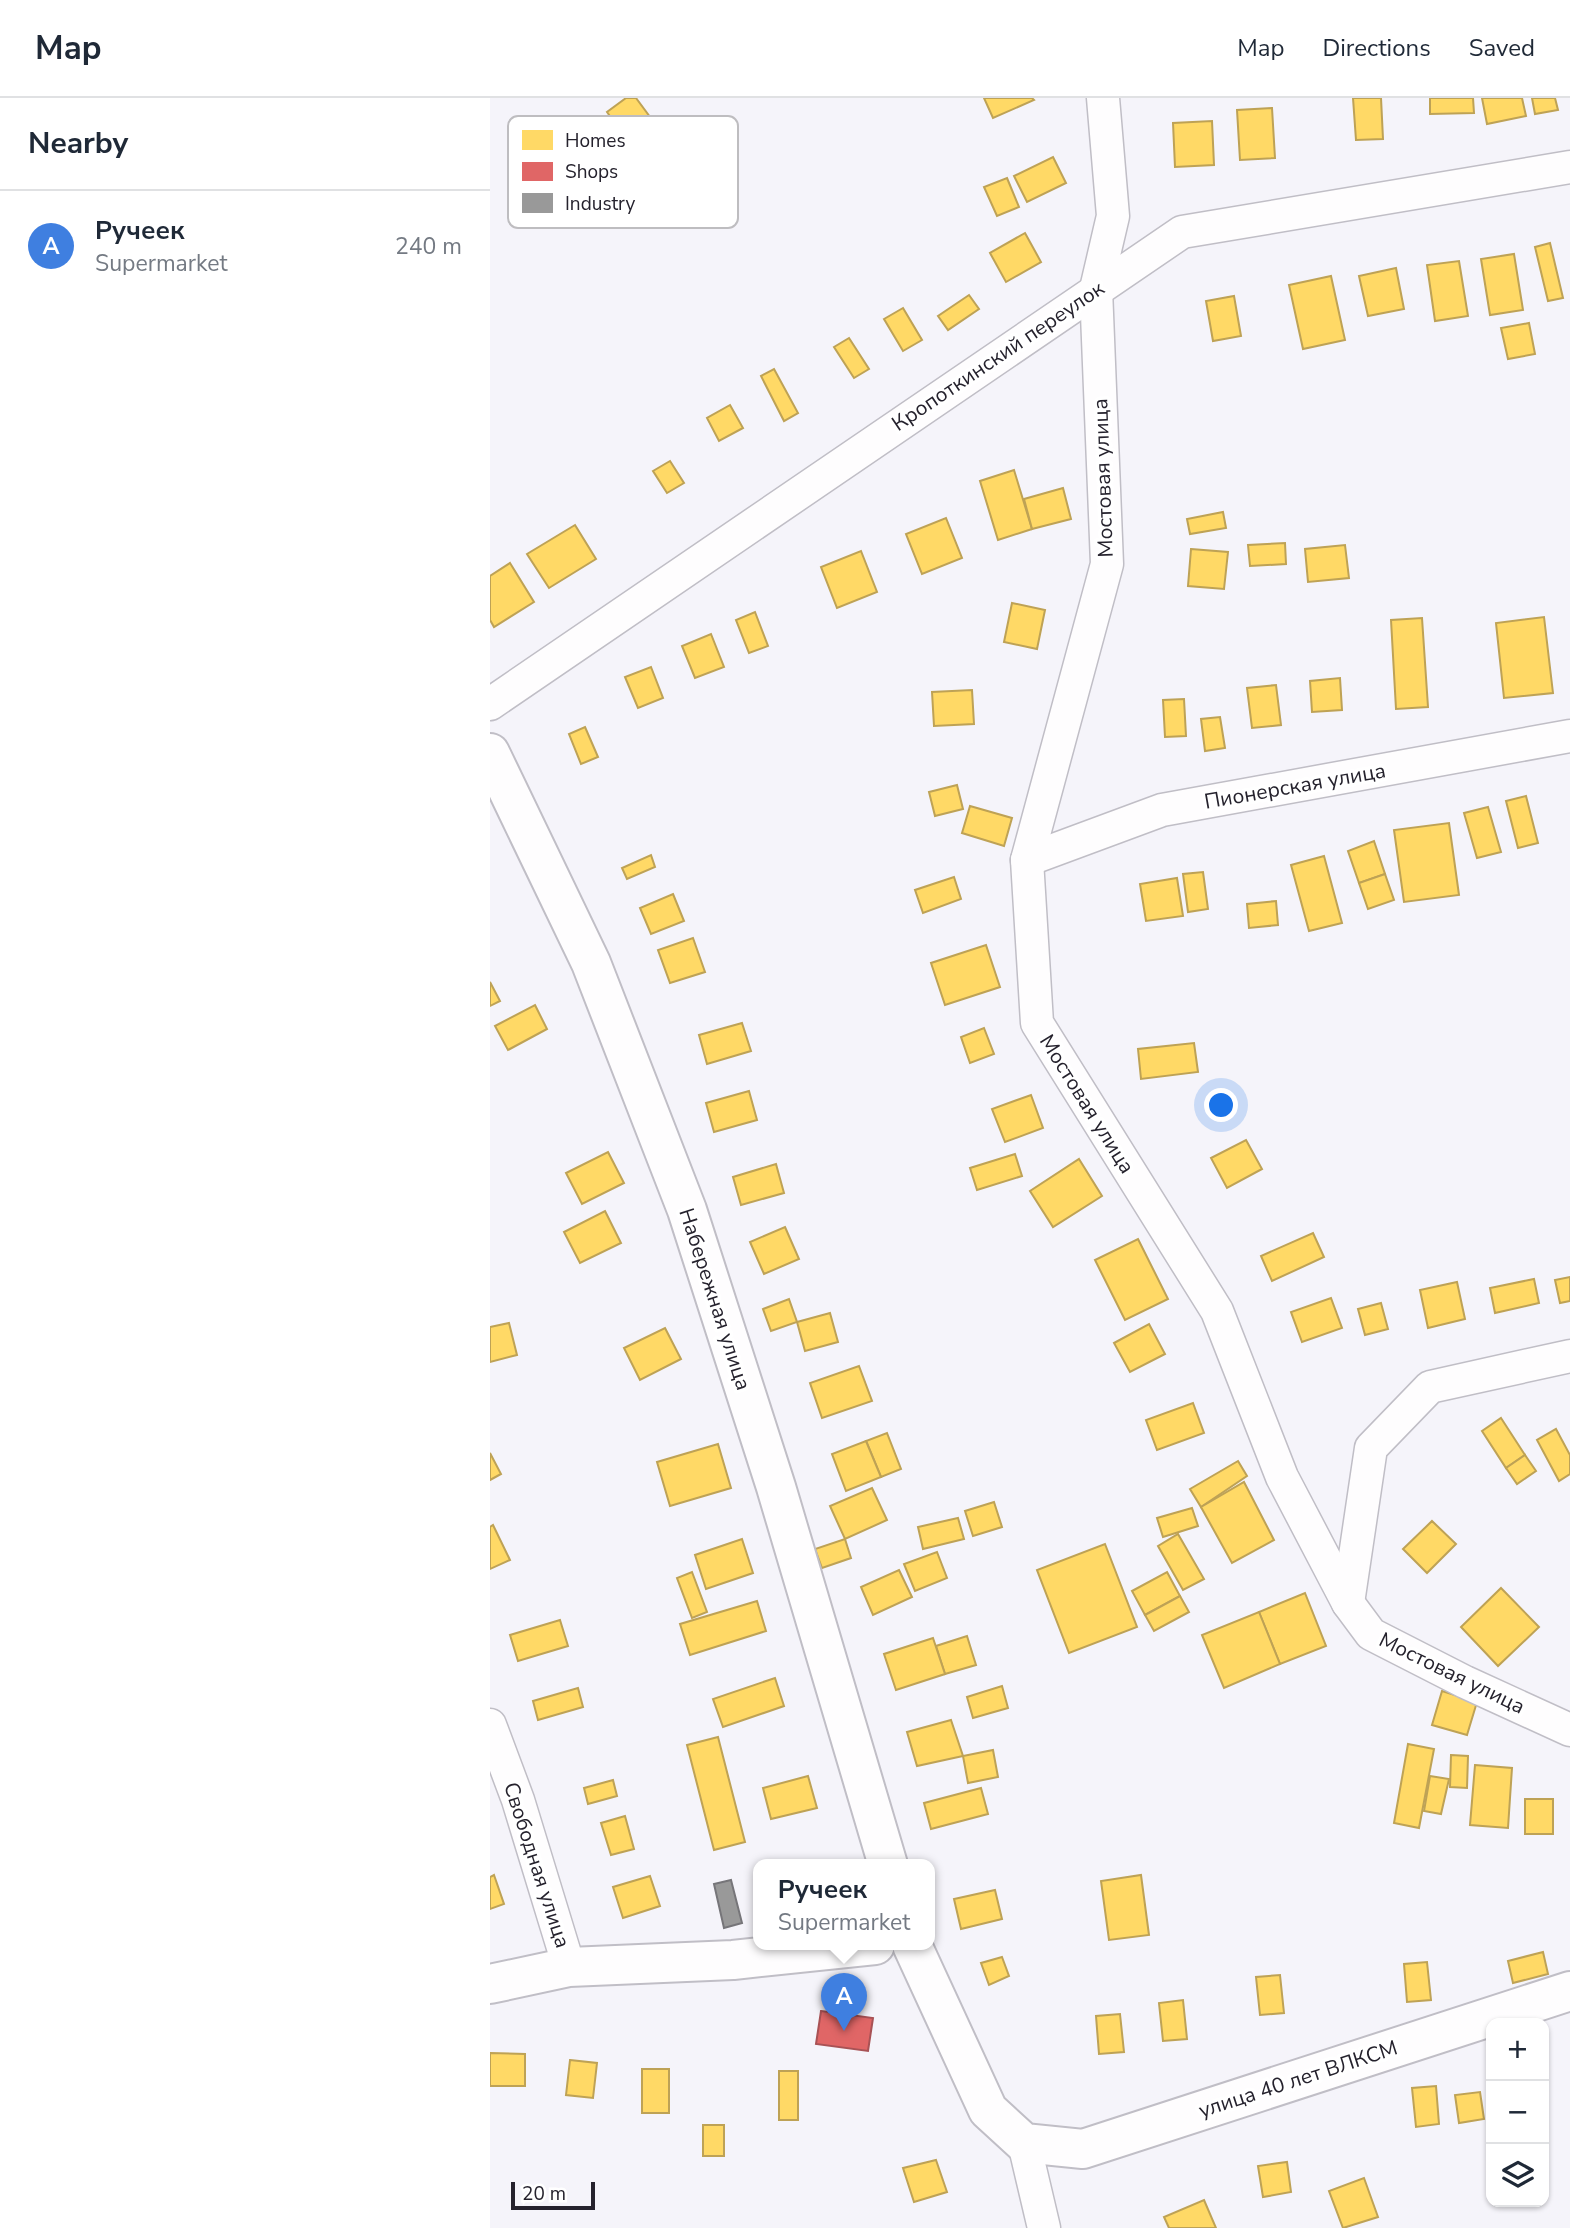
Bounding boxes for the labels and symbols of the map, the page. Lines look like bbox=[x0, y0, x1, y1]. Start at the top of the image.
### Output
legend bbox=[508, 116, 738, 228]
text: Homes bbox=[565, 128, 626, 154]
text: Shops bbox=[565, 159, 618, 185]
text: Industry bbox=[565, 191, 635, 217]
street label: Кропоткинский переулок bbox=[886, 274, 1110, 438]
street label: Мостовая улица bbox=[1086, 398, 1120, 558]
street label: Пионерская улица bbox=[1202, 756, 1388, 816]
street label: Мостовая улица bbox=[1033, 1029, 1141, 1179]
your location bbox=[1204, 1088, 1238, 1122]
street label: Набережная улица bbox=[672, 1204, 758, 1394]
street label: Мостовая улица bbox=[1374, 1626, 1530, 1720]
street label: Свободная улица bbox=[497, 1779, 577, 1951]
pin: A bbox=[821, 1973, 867, 2031]
street label: улица 40 лет ВЛКСМ bbox=[1195, 2034, 1401, 2124]
scale bar bbox=[511, 2179, 595, 2211]

